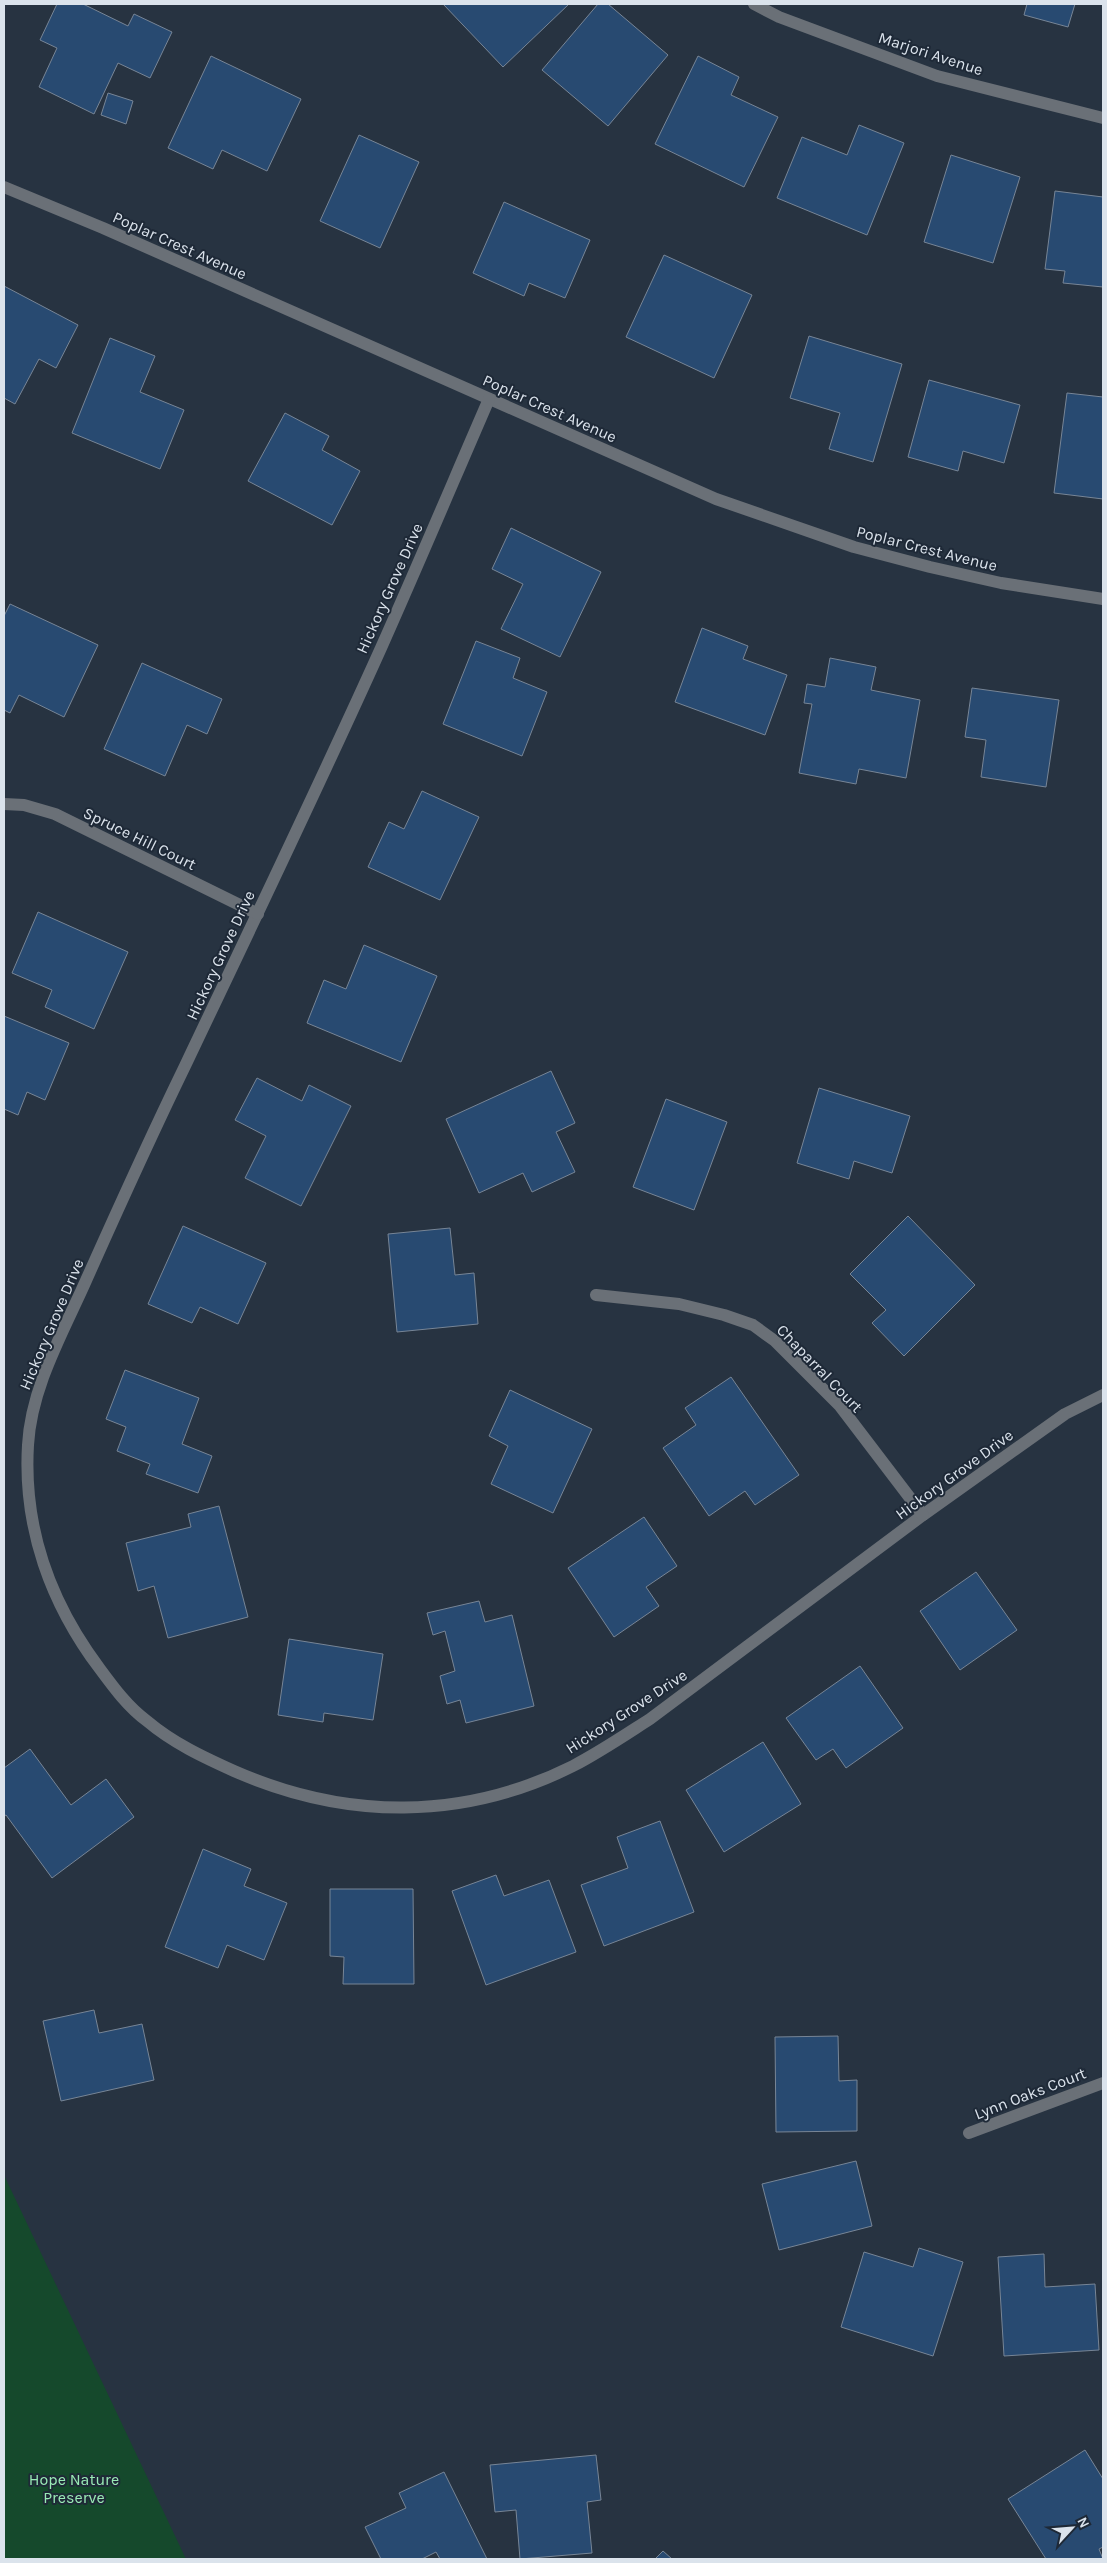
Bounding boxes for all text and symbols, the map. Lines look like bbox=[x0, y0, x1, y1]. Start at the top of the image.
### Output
street label: Marjori Avenue bbox=[876, 28, 986, 79]
street label: Poplar Crest Avenue bbox=[110, 207, 250, 284]
street label: Poplar Crest Avenue bbox=[480, 370, 620, 447]
street label: Hickory Grove Drive bbox=[352, 520, 427, 656]
street label: Poplar Crest Avenue bbox=[854, 522, 999, 575]
street label: Spruce Hill Court bbox=[80, 803, 199, 874]
street label: Hickory Grove Drive bbox=[182, 887, 259, 1023]
street label: Hickory Grove Drive bbox=[15, 1256, 88, 1393]
street label: Chaparral Court bbox=[773, 1320, 866, 1416]
street label: Hickory Grove Drive bbox=[892, 1425, 1017, 1523]
street label: Hickory Grove Drive bbox=[562, 1665, 690, 1758]
street label: Lynn Oaks Court bbox=[972, 2063, 1089, 2123]
park label: Hope Nature Preserve bbox=[29, 2470, 119, 2507]
north arrow bbox=[1047, 2503, 1097, 2553]
text: N bbox=[1073, 2514, 1093, 2531]

